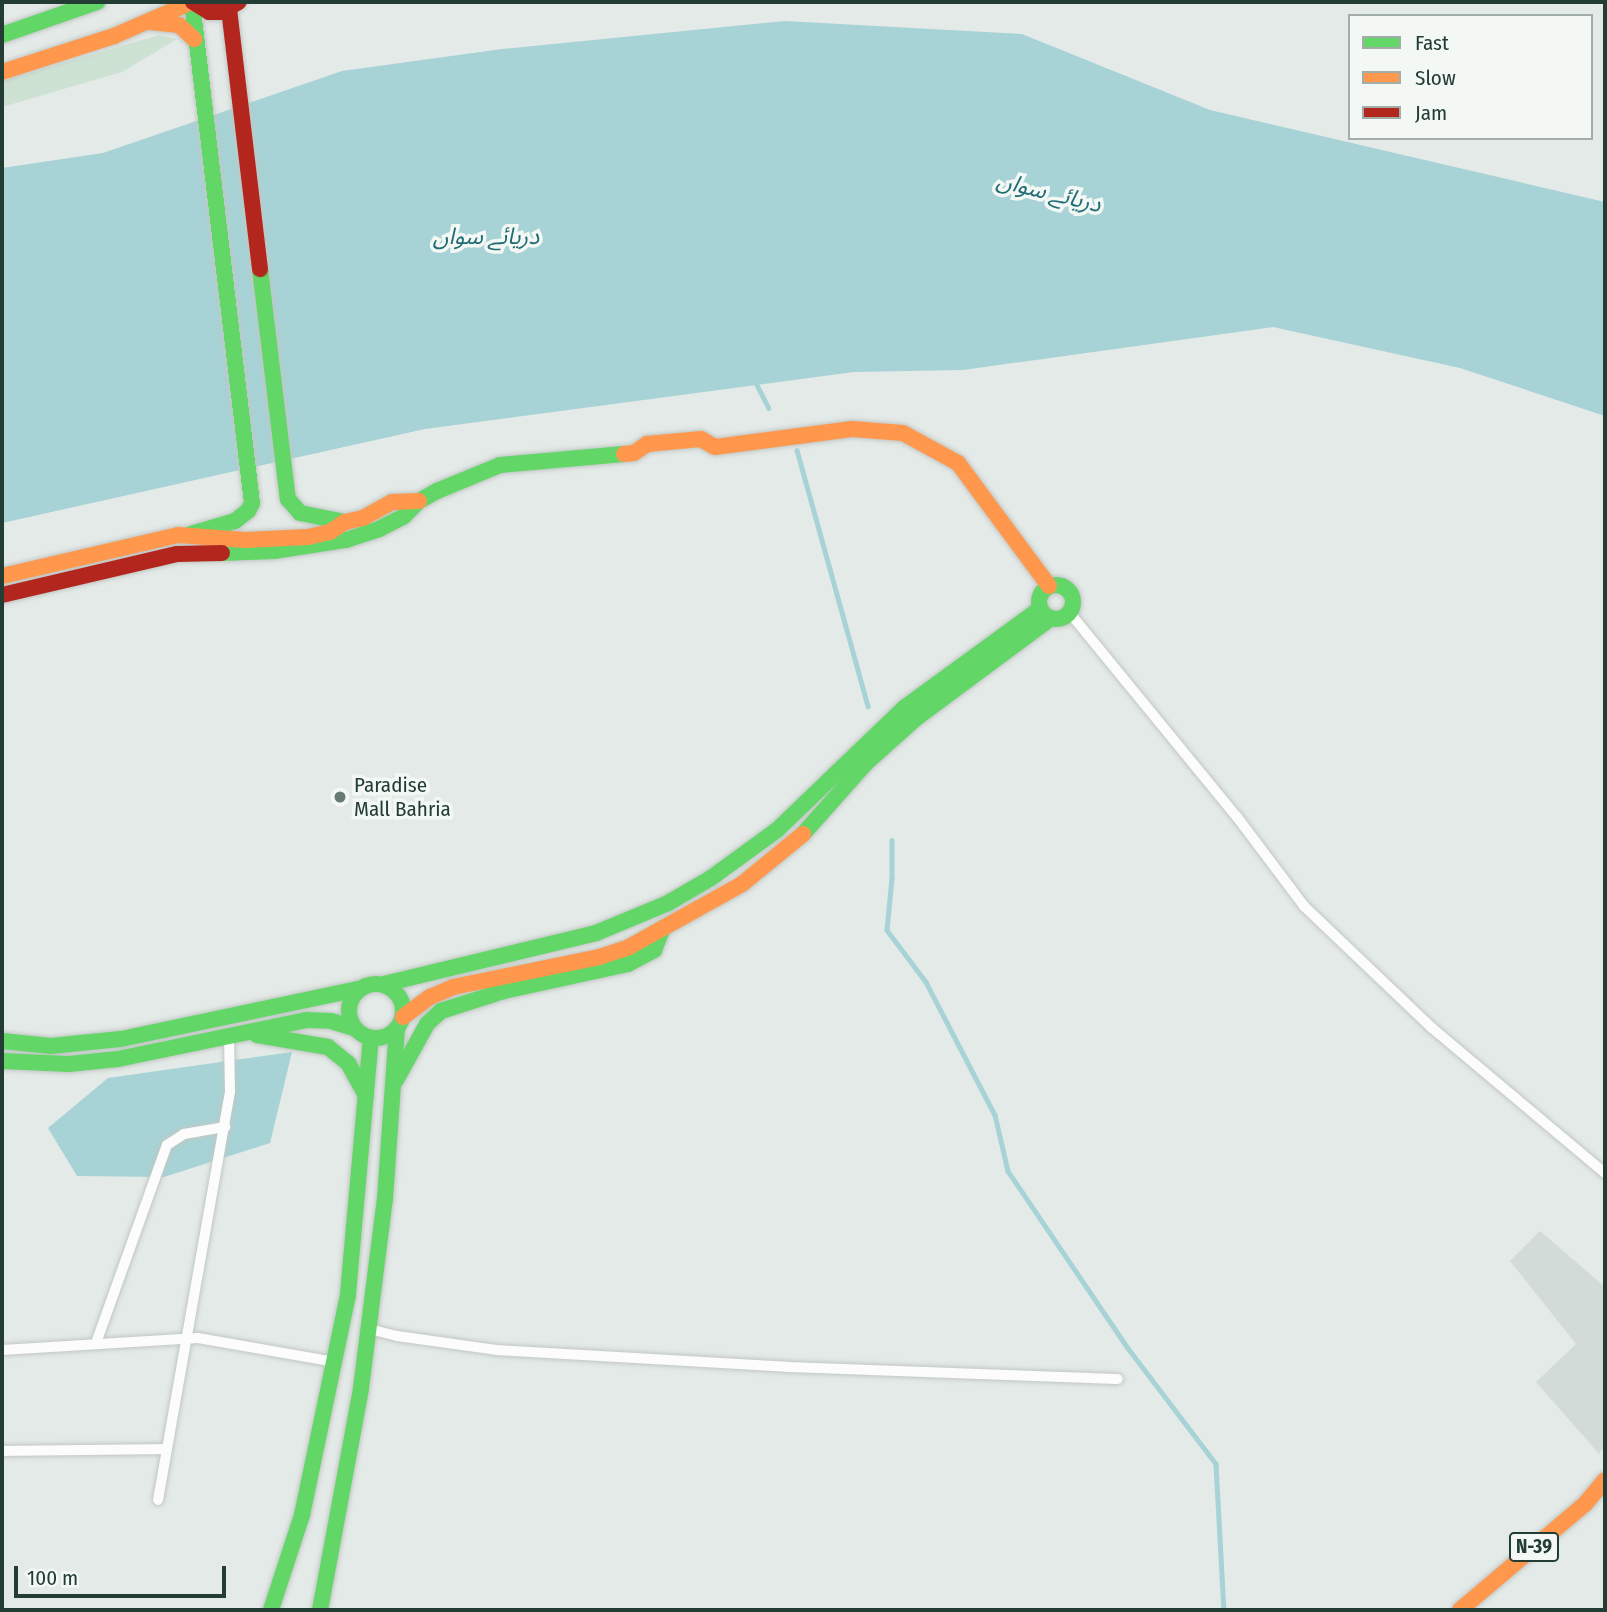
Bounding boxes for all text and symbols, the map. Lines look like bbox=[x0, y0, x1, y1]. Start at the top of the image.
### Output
legend bbox=[1348, 14, 1593, 140]
text: Fast bbox=[1415, 30, 1449, 56]
text: Slow bbox=[1415, 65, 1456, 91]
text: Jam bbox=[1415, 100, 1447, 126]
water label: دریائے سواں bbox=[994, 166, 1104, 218]
water label: دریائے سواں bbox=[433, 222, 539, 250]
place label: Paradise Mall Bahria bbox=[354, 772, 451, 822]
marker: Paradise Mall Bahria bbox=[332, 789, 348, 805]
road number: N-39 bbox=[1508, 1532, 1560, 1562]
scale bar bbox=[18, 1552, 229, 1596]
text: 100 m bbox=[27, 1565, 78, 1591]

